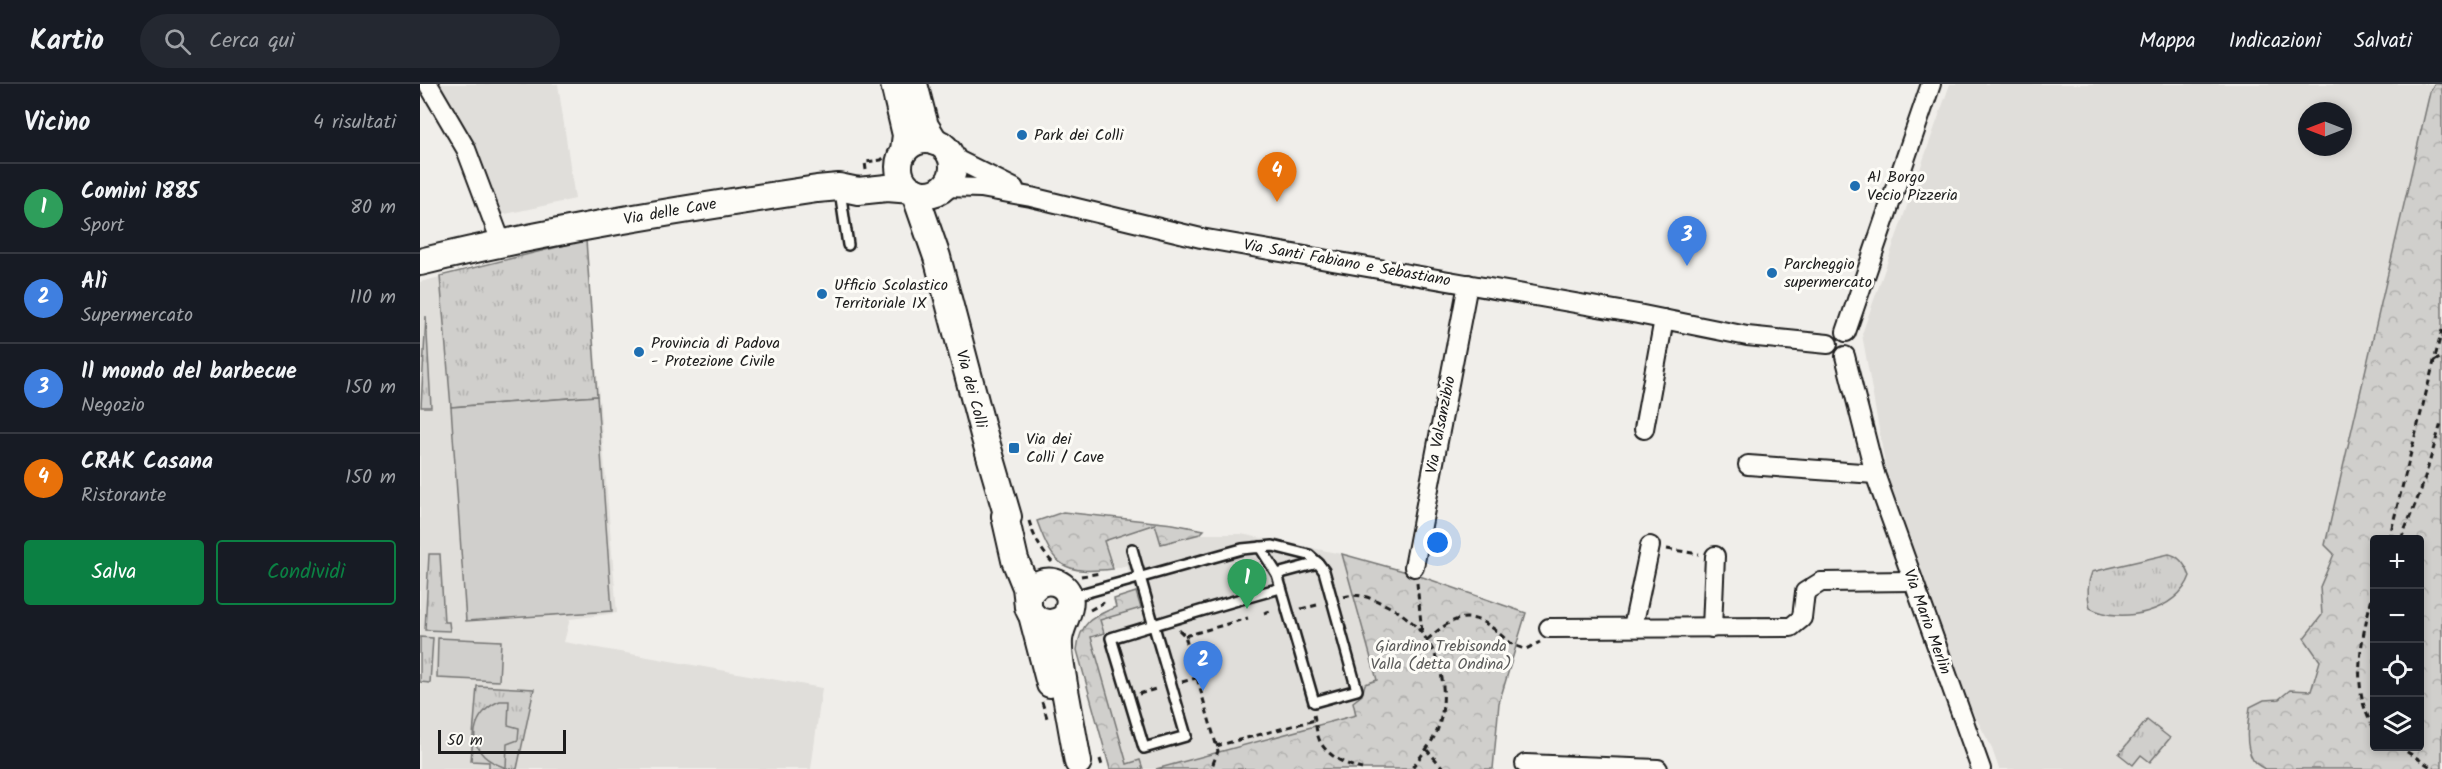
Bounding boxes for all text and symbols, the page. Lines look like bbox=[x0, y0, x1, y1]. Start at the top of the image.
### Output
search box bbox=[140, 14, 560, 68]
text: Kartio bbox=[30, 19, 104, 64]
text: Cerca qui bbox=[209, 24, 295, 59]
icon: search bbox=[161, 25, 194, 58]
text: Mappa bbox=[2139, 25, 2196, 58]
text: Indicazioni bbox=[2229, 25, 2321, 58]
text: Salvati bbox=[2354, 25, 2412, 58]
text: Vicino bbox=[24, 102, 90, 144]
north arrow bbox=[2298, 102, 2352, 156]
text: 4 risultati bbox=[313, 107, 396, 139]
place label: Park dei Colli bbox=[1034, 123, 1124, 148]
marker: Park dei Colli bbox=[1015, 128, 1029, 142]
pin: 4 bbox=[1258, 152, 1296, 202]
place label: Al Borgo Vecio Pizzeria bbox=[1867, 165, 1958, 208]
text: Comini 1885 bbox=[81, 175, 198, 210]
marker: Al Borgo Vecio Pizzeria bbox=[1848, 179, 1862, 193]
text: 1 bbox=[40, 192, 47, 224]
text: 80 m bbox=[350, 192, 396, 224]
street label: Via delle Cave bbox=[622, 192, 718, 232]
text: Sport bbox=[81, 210, 125, 242]
pin: 3 bbox=[1668, 216, 1706, 266]
street label: Via Santi Fabiano e Sebastiano bbox=[1241, 232, 1453, 294]
place label: Parcheggio supermercato bbox=[1784, 252, 1872, 295]
text: Alì bbox=[81, 265, 106, 300]
marker: Parcheggio supermercato bbox=[1765, 266, 1779, 280]
place label: Ufficio Scolastico Territoriale IX bbox=[834, 273, 948, 316]
text: 2 bbox=[38, 282, 49, 314]
text: 110 m bbox=[350, 282, 396, 314]
marker: Ufficio Scolastico Territoriale IX bbox=[815, 287, 829, 301]
text: Supermercato bbox=[81, 300, 193, 332]
place label: Provincia di Padova - Protezione Civile bbox=[651, 331, 780, 374]
marker: Provincia di Padova - Protezione Civile bbox=[632, 345, 646, 359]
street label: Via dei Colli bbox=[949, 347, 994, 432]
text: Il mondo del barbecue bbox=[81, 355, 297, 390]
text: 3 bbox=[38, 372, 49, 404]
text: 150 m bbox=[345, 372, 396, 404]
street label: Via Valsanzibio bbox=[1419, 374, 1463, 476]
text: Negozio bbox=[81, 390, 145, 422]
place label: Via dei Colli / Cave bbox=[1026, 427, 1104, 470]
marker: Via dei Colli / Cave bbox=[1007, 441, 1021, 455]
text: CRAK Casana bbox=[81, 445, 213, 480]
text: 4 bbox=[38, 462, 49, 494]
text: 150 m bbox=[345, 462, 396, 494]
text: Ristorante bbox=[81, 480, 166, 512]
your location bbox=[1423, 528, 1452, 557]
map controls bbox=[2370, 535, 2424, 751]
button: + bbox=[2370, 535, 2424, 589]
button: Salva bbox=[24, 540, 204, 605]
button: Condividi bbox=[216, 540, 396, 605]
pin: 1 bbox=[1228, 560, 1266, 609]
street label: Via Mario Merlin bbox=[1896, 566, 1958, 678]
button: − bbox=[2370, 589, 2424, 643]
park label: Giardino Trebisonda Valla (detta Ondina) bbox=[1370, 634, 1512, 677]
pin: 2 bbox=[1184, 642, 1222, 691]
button: locate bbox=[2370, 643, 2424, 697]
button: layers bbox=[2370, 697, 2424, 751]
scale bar bbox=[438, 727, 566, 754]
text: 50 m bbox=[447, 728, 483, 753]

